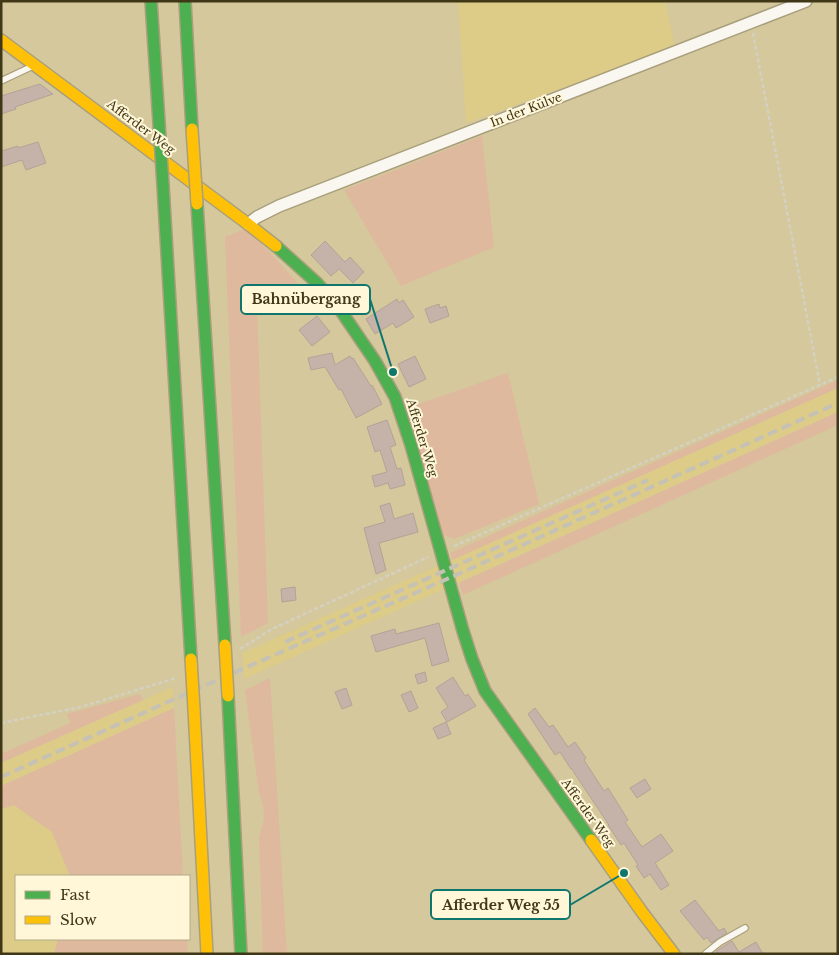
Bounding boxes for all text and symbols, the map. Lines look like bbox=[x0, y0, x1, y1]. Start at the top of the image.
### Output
street label: In der Külve bbox=[488, 89, 564, 130]
street label: Afferder Weg bbox=[104, 96, 179, 157]
callout: Bahnübergang bbox=[241, 285, 370, 314]
text: Bahnübergang bbox=[251, 290, 361, 308]
street label: Afferder Weg bbox=[403, 396, 442, 480]
street label: Afferder Weg bbox=[558, 775, 619, 851]
legend bbox=[15, 875, 190, 940]
text: Fast bbox=[60, 885, 91, 904]
callout: Afferder Weg 55 bbox=[431, 890, 570, 919]
text: Afferder Weg 55 bbox=[441, 896, 560, 914]
text: Slow bbox=[60, 910, 97, 929]

